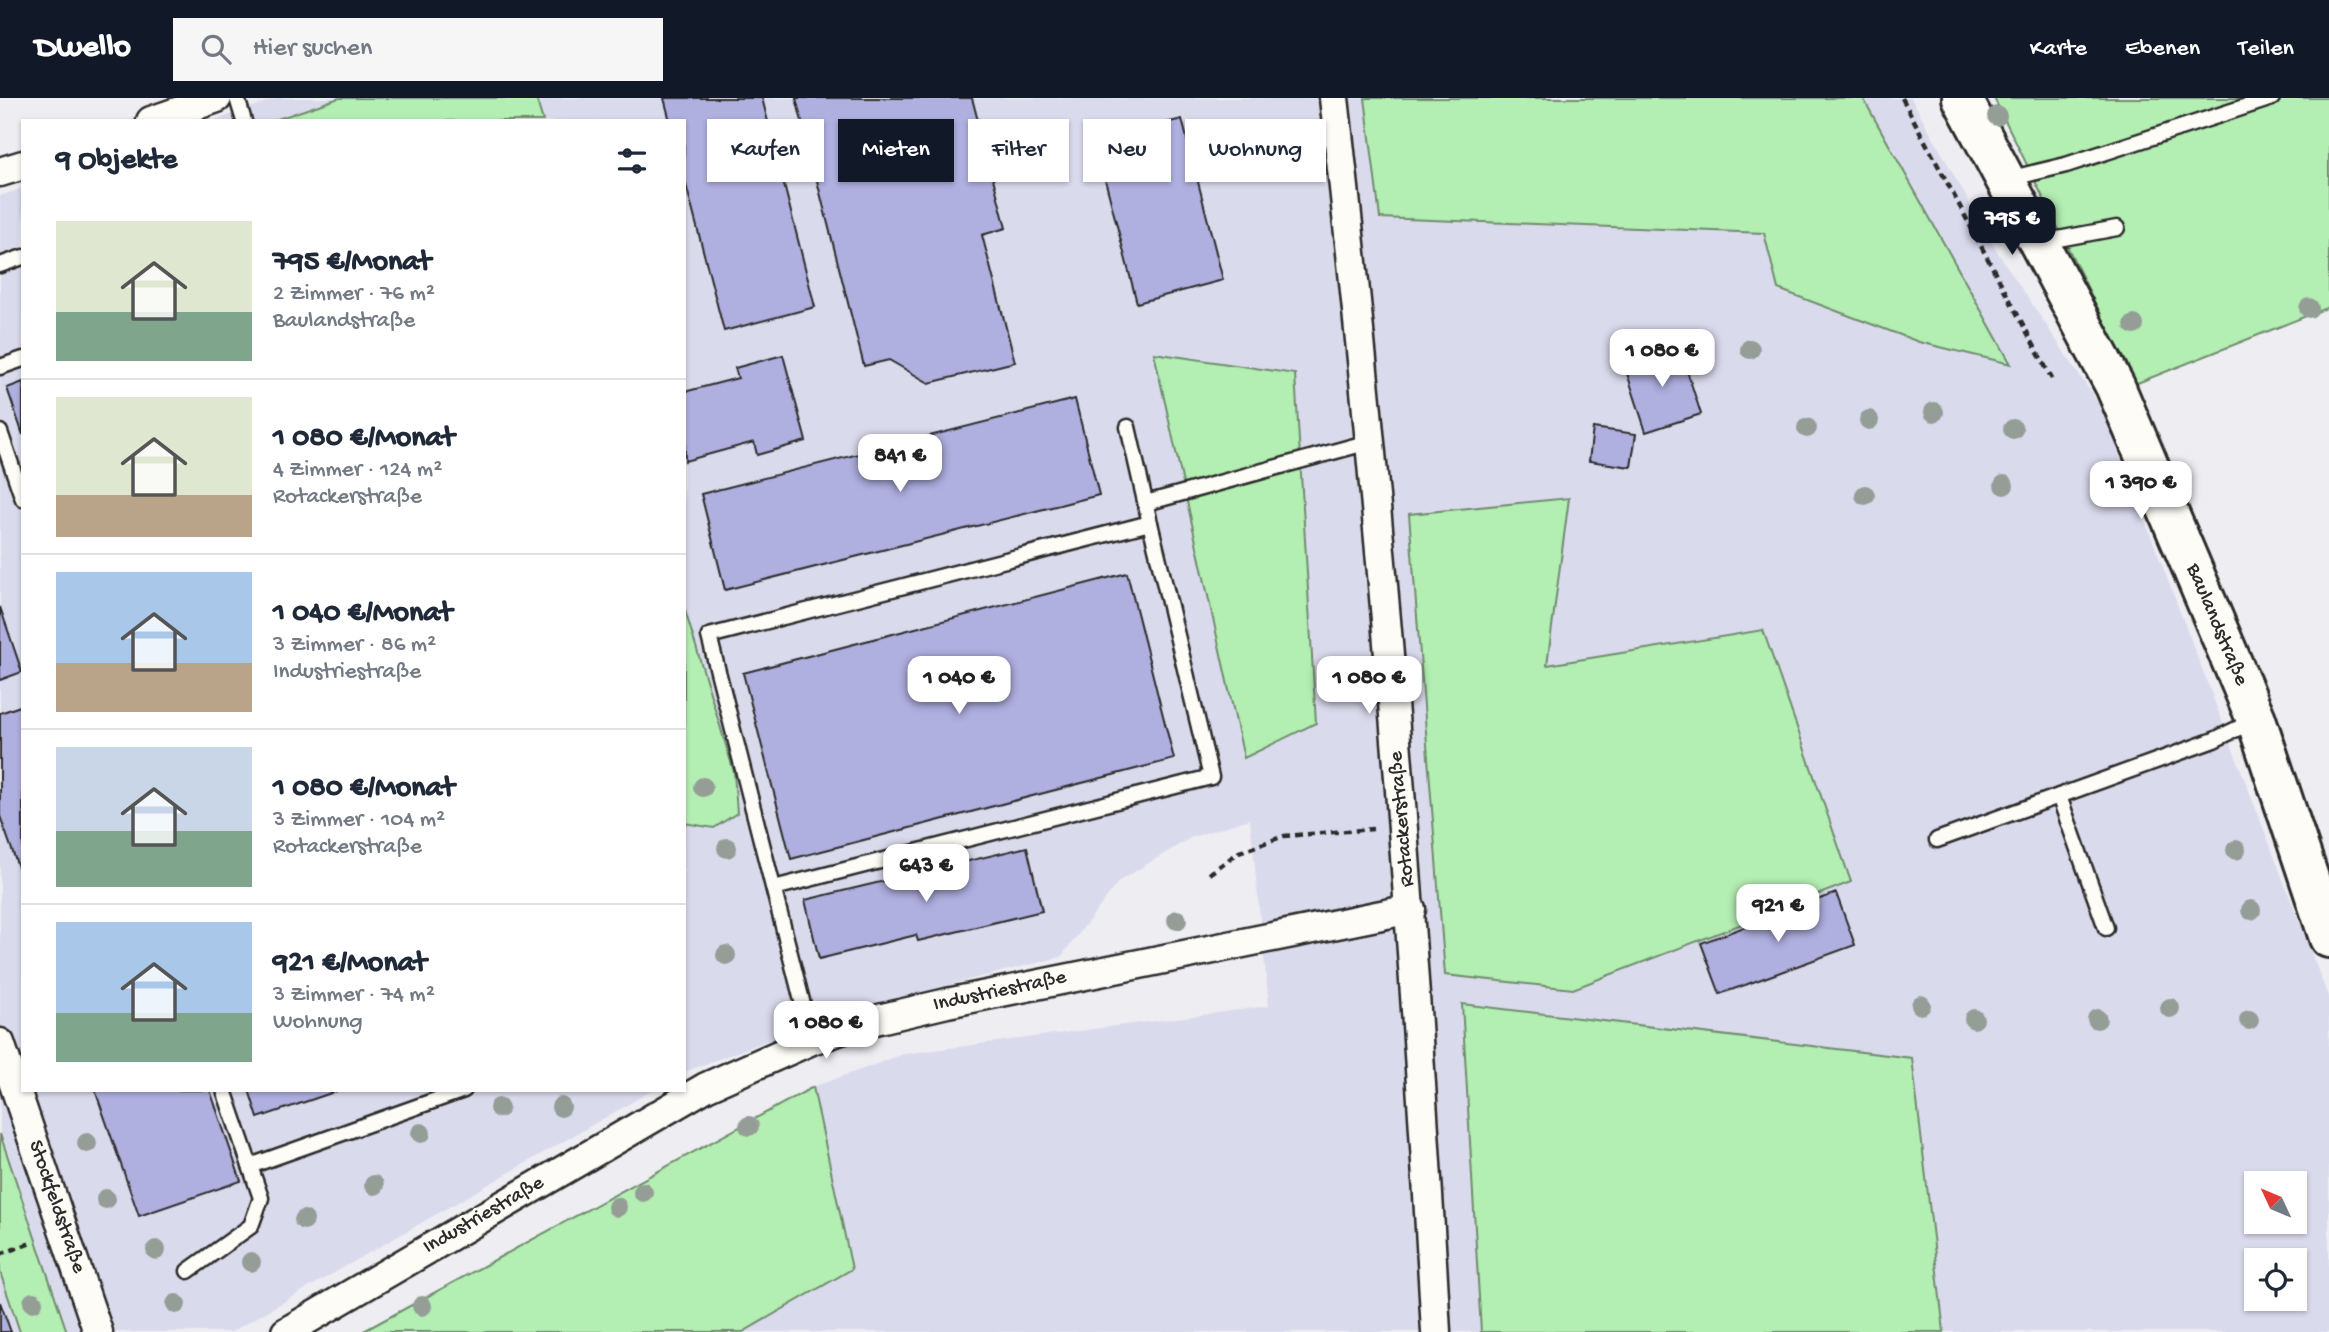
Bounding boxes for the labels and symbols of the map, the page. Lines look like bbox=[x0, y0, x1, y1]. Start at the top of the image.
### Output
pin: 795 € bbox=[1963, 198, 2061, 257]
pin: 1 080 € bbox=[1597, 330, 1727, 389]
pin: 841 € bbox=[851, 434, 949, 494]
pin: 1 390 € bbox=[2076, 462, 2206, 521]
street label: Baulandstraße bbox=[2179, 559, 2253, 691]
pin: 1 040 € bbox=[894, 656, 1024, 716]
pin: 1 080 € bbox=[1304, 656, 1434, 716]
street label: Rotackerstraße bbox=[1385, 749, 1421, 888]
pin: 643 € bbox=[877, 844, 975, 904]
pin: 921 € bbox=[1729, 884, 1827, 944]
street label: Industriestraße bbox=[931, 965, 1070, 1018]
pin: 1 080 € bbox=[761, 1002, 891, 1061]
street label: Stockfeldstraße bbox=[22, 1137, 91, 1278]
street label: Industriestraße bbox=[419, 1171, 550, 1261]
north arrow bbox=[2244, 1171, 2306, 1234]

